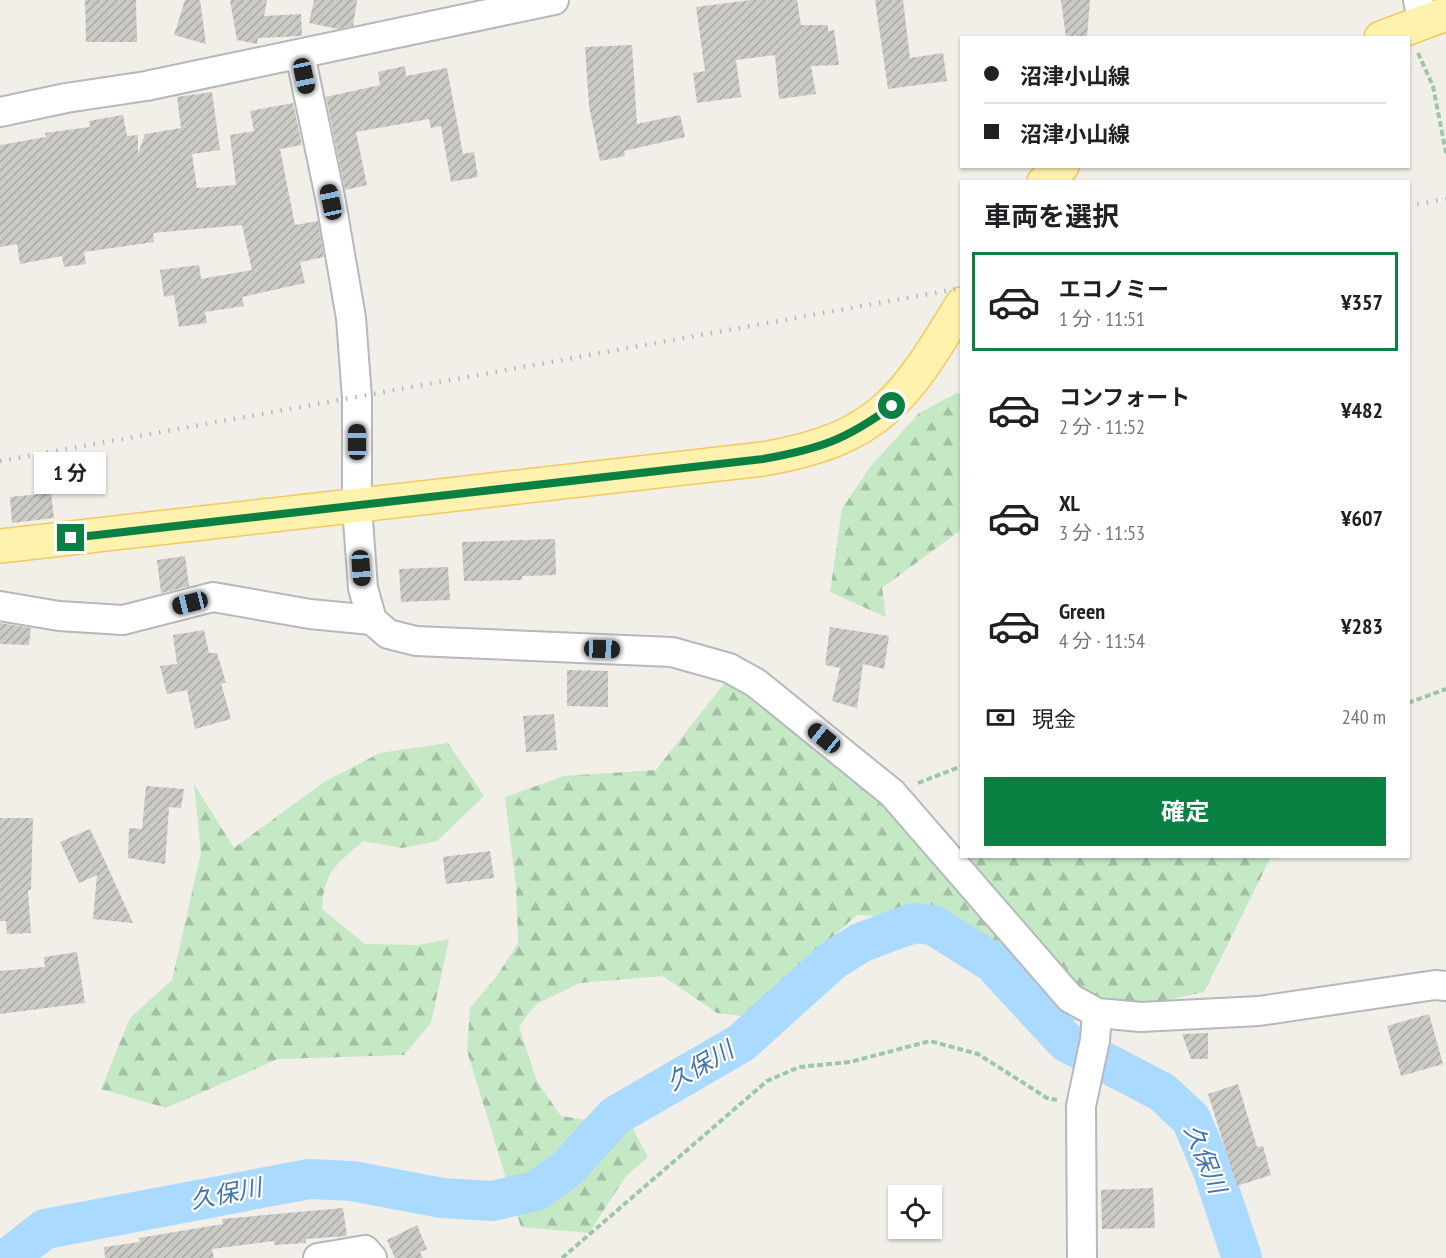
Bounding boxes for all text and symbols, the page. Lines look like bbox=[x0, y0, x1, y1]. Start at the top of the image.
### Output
car bbox=[291, 57, 317, 95]
text: 沼津小山線 bbox=[1020, 62, 1130, 90]
text: 沼津小山線 bbox=[1020, 120, 1130, 148]
car bbox=[318, 183, 344, 221]
text: 車両を選択 bbox=[984, 199, 1119, 233]
icon: car bbox=[987, 275, 1041, 329]
text: エコノミー bbox=[1059, 275, 1169, 303]
text: ¥357 bbox=[1341, 288, 1383, 316]
text: 1 分 · 11:51 bbox=[1059, 306, 1145, 332]
icon: car bbox=[987, 383, 1041, 437]
text: コンフォート bbox=[1059, 383, 1190, 411]
route start bbox=[878, 392, 905, 419]
text: ¥482 bbox=[1341, 396, 1383, 424]
text: 2 分 · 11:52 bbox=[1059, 414, 1145, 440]
car bbox=[348, 424, 366, 460]
callout: 1 分 bbox=[35, 451, 107, 493]
text: 1 分 bbox=[53, 460, 87, 486]
text: XL bbox=[1059, 489, 1080, 517]
icon: car bbox=[987, 491, 1041, 545]
text: ¥607 bbox=[1341, 504, 1383, 532]
text: 3 分 · 11:53 bbox=[1059, 520, 1145, 546]
route end bbox=[57, 524, 84, 551]
car bbox=[351, 549, 371, 587]
car bbox=[170, 590, 210, 616]
text: Green bbox=[1059, 597, 1105, 625]
icon: car bbox=[987, 599, 1041, 653]
text: ¥283 bbox=[1341, 612, 1383, 640]
text: 4 分 · 11:54 bbox=[1059, 628, 1145, 654]
car bbox=[584, 639, 620, 659]
icon: cash bbox=[984, 701, 1017, 734]
text: 240 m bbox=[1342, 704, 1386, 730]
text: 現金 bbox=[1032, 705, 1076, 733]
car bbox=[804, 720, 844, 756]
button: 確定 bbox=[984, 777, 1386, 846]
water label: 久保川 bbox=[661, 1033, 741, 1097]
water label: 久保川 bbox=[1178, 1120, 1234, 1201]
water label: 久保川 bbox=[188, 1171, 267, 1216]
map controls bbox=[888, 1185, 942, 1239]
button: locate bbox=[888, 1185, 942, 1239]

